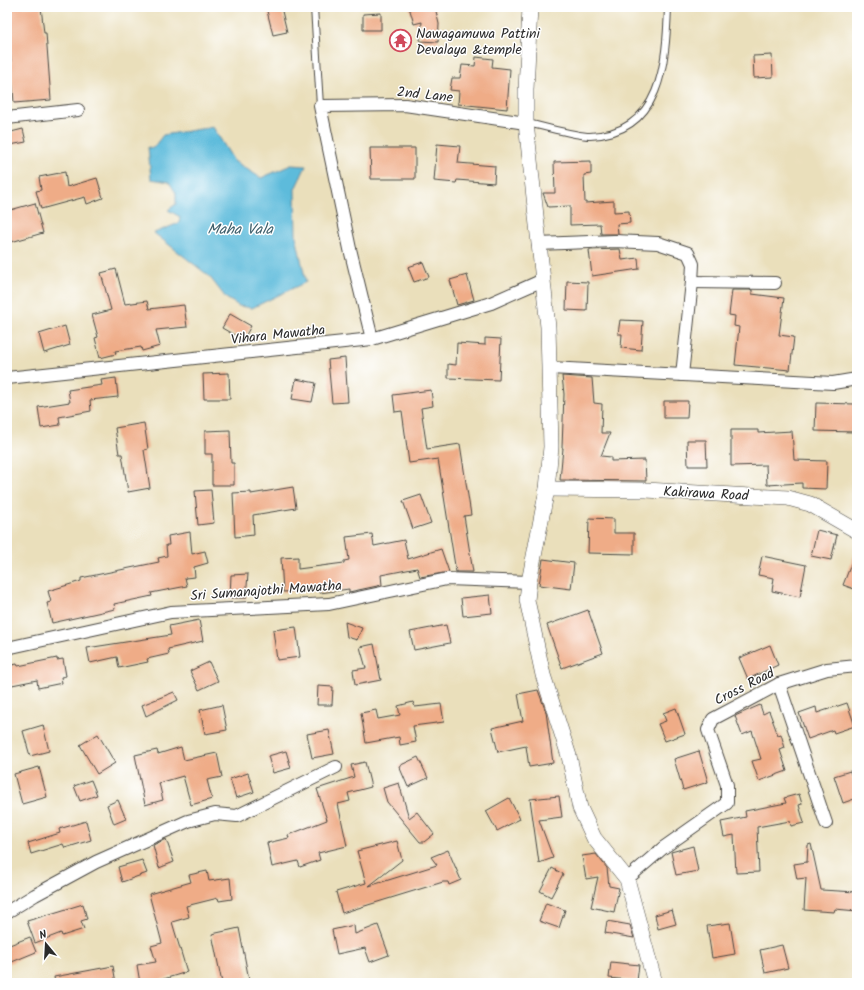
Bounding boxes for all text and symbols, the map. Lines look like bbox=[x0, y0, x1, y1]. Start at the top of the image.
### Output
place label: Nawagamuwa Pattini Devalaya &temple bbox=[416, 23, 541, 61]
temple icon: Nawagamuwa Pattini Devalaya &temple bbox=[387, 28, 413, 54]
street label: 2nd Lane bbox=[396, 81, 455, 109]
water label: Maha Vala bbox=[207, 218, 274, 242]
street label: Vihara Mawatha bbox=[230, 319, 326, 351]
street label: Kakirawa Road bbox=[663, 481, 750, 507]
street label: Sri Sumanajothi Mawatha bbox=[190, 575, 343, 607]
street label: Cross Road bbox=[711, 662, 779, 711]
north arrow bbox=[26, 924, 66, 964]
text: N bbox=[37, 926, 49, 945]

